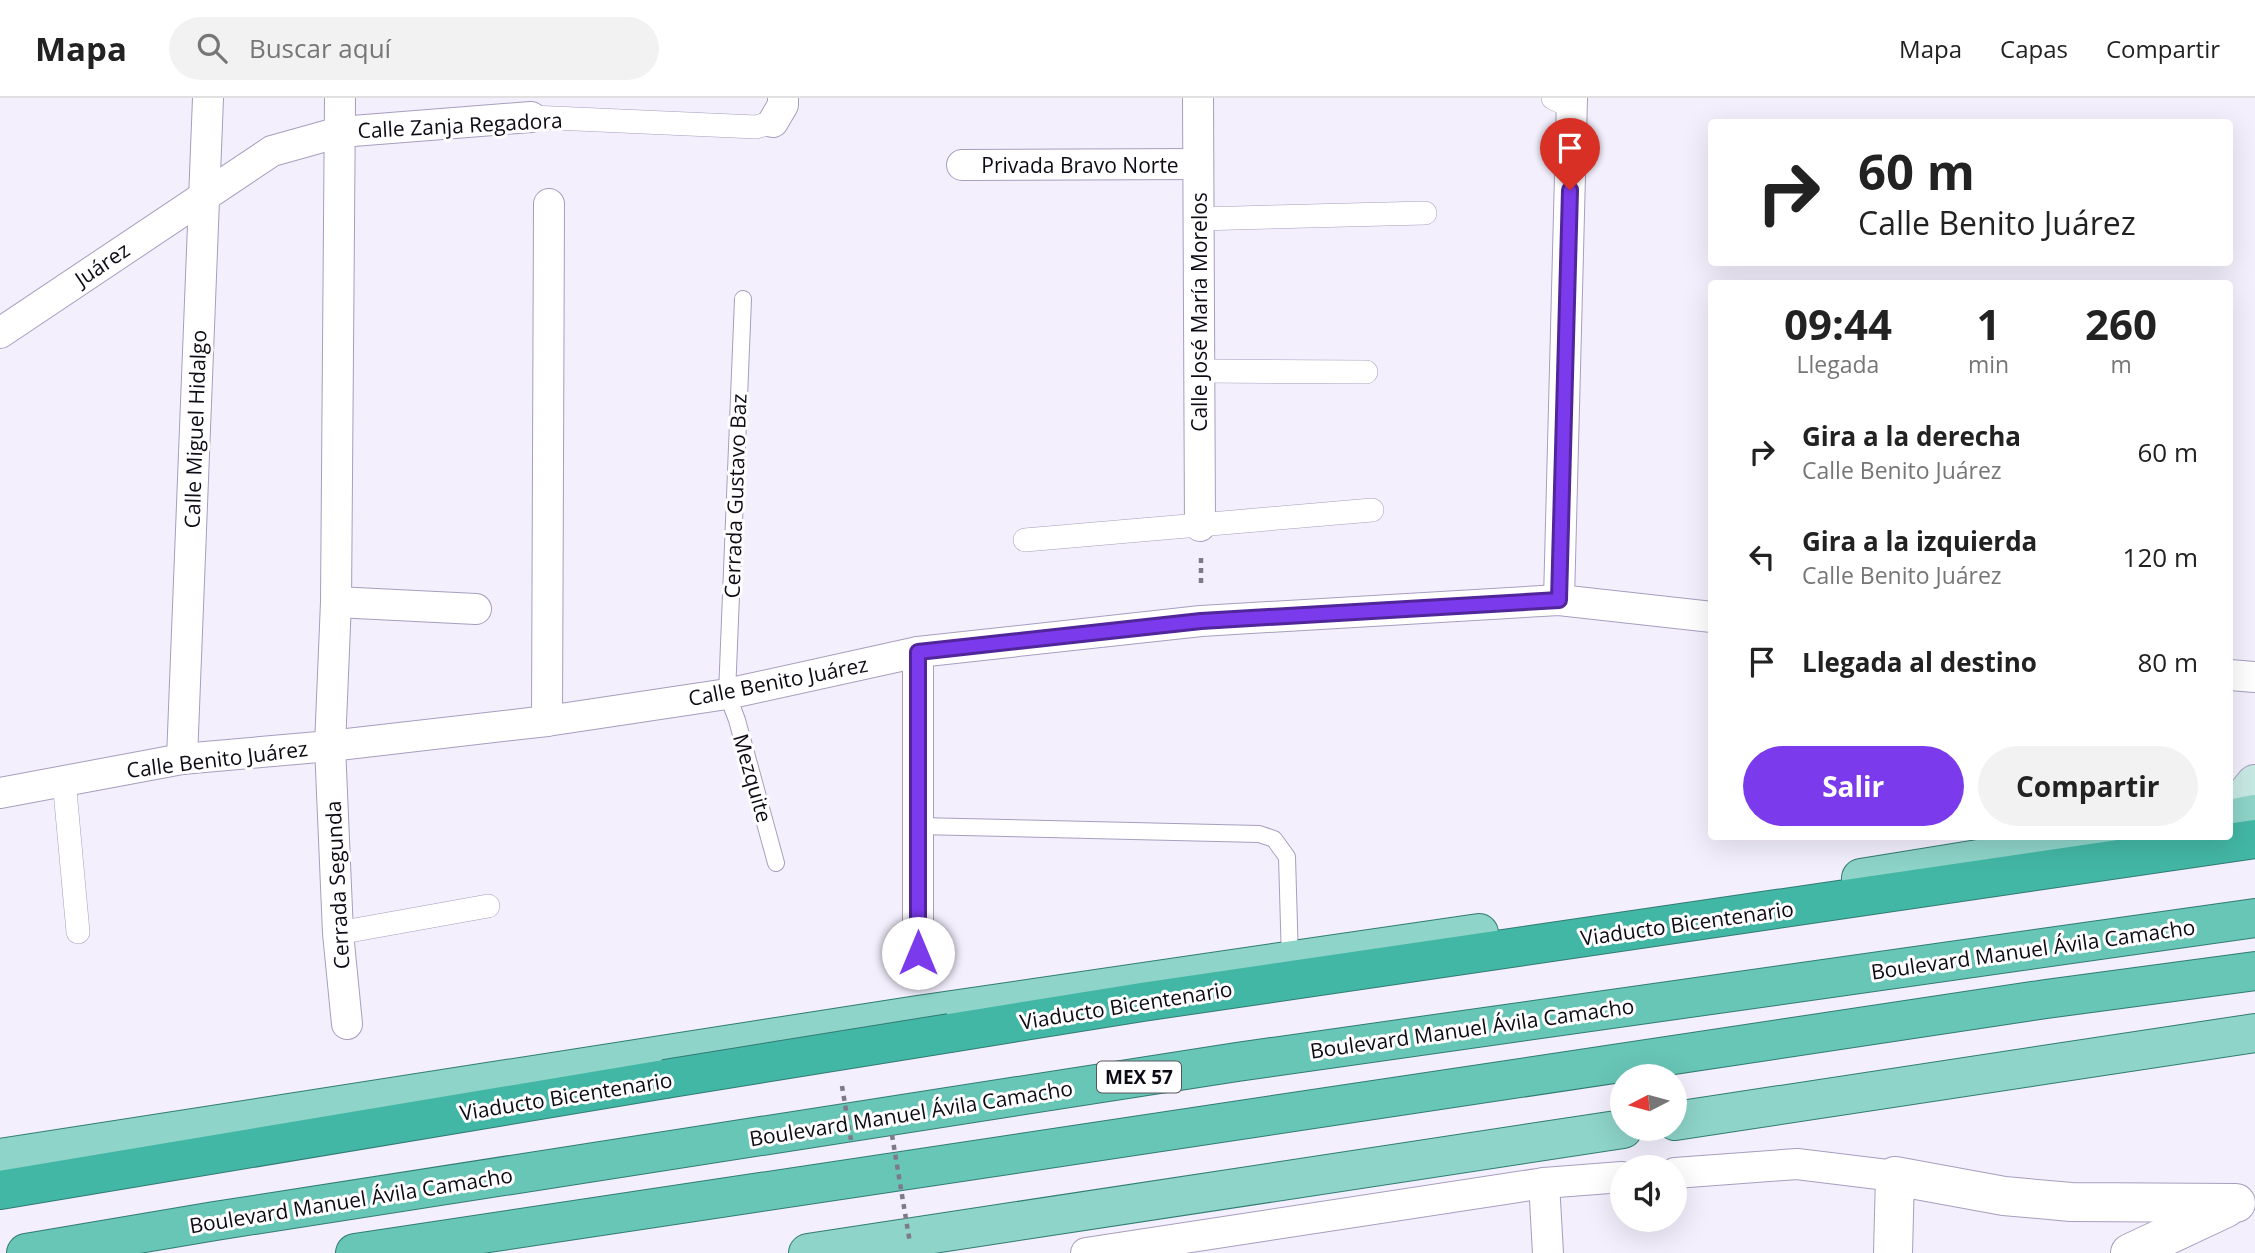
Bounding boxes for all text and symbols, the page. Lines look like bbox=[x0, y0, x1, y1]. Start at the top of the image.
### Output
search box bbox=[169, 17, 659, 80]
text: Mapa bbox=[35, 26, 127, 71]
icon: search bbox=[193, 29, 231, 67]
text: Buscar aquí bbox=[249, 30, 391, 66]
text: Mapa bbox=[1899, 32, 1962, 65]
text: Capas bbox=[2000, 32, 2068, 65]
text: Compartir bbox=[2106, 32, 2220, 65]
street label: Calle Zanja Regadora bbox=[357, 106, 563, 144]
pin bbox=[1540, 118, 1600, 190]
icon: arrive bbox=[1551, 129, 1589, 167]
text: 60 m bbox=[1858, 138, 1975, 204]
icon: right bbox=[1743, 147, 1834, 238]
street label: Privada Bravo Norte bbox=[981, 151, 1179, 179]
street label: Calle José María Morelos bbox=[1185, 192, 1213, 432]
text: Calle Benito Juárez bbox=[1858, 201, 2136, 244]
street label: Juárez bbox=[67, 235, 135, 294]
text: 09:44 bbox=[1784, 295, 1892, 352]
text: 1 bbox=[1976, 295, 2001, 352]
text: 260 bbox=[2085, 295, 2157, 352]
street label: Calle Miguel Hidalgo bbox=[178, 329, 212, 529]
text: Llegada bbox=[1797, 348, 1879, 380]
text: min bbox=[1968, 348, 2009, 380]
text: m bbox=[2110, 348, 2132, 380]
street label: Cerrada Gustavo Baz bbox=[717, 393, 753, 599]
text: Gira a la derecha bbox=[1802, 418, 2021, 454]
icon: right bbox=[1743, 433, 1781, 471]
text: 60 m bbox=[2137, 434, 2198, 470]
text: Calle Benito Juárez bbox=[1802, 454, 2002, 486]
text: Gira a la izquierda bbox=[1802, 523, 2037, 559]
icon: left bbox=[1743, 538, 1781, 576]
text: 120 m bbox=[2123, 539, 2198, 575]
text: Calle Benito Juárez bbox=[1802, 559, 2002, 591]
icon: arrive bbox=[1743, 643, 1781, 681]
text: Llegada al destino bbox=[1802, 644, 2037, 680]
text: 80 m bbox=[2137, 644, 2198, 680]
street label: Calle Benito Juárez bbox=[686, 650, 870, 712]
street label: Mezquite bbox=[727, 730, 779, 826]
street label: Calle Benito Juárez bbox=[125, 734, 309, 784]
button: Salir bbox=[1743, 746, 1964, 826]
button: Compartir bbox=[1978, 746, 2198, 826]
street label: Cerrada Segunda bbox=[319, 800, 355, 970]
street label: Viaducto Bicentenario bbox=[1579, 894, 1795, 952]
street label: Boulevard Manuel Ávila Camacho bbox=[1869, 912, 2197, 986]
position arrow bbox=[881, 916, 955, 990]
street label: Viaducto Bicentenario bbox=[1018, 974, 1234, 1036]
street label: Boulevard Manuel Ávila Camacho bbox=[1308, 991, 1636, 1065]
road number: MEX 57 bbox=[1097, 1062, 1181, 1093]
north arrow bbox=[1610, 1064, 1687, 1141]
map controls bbox=[1610, 1064, 1687, 1232]
street label: Viaducto Bicentenario bbox=[458, 1065, 674, 1127]
street label: Boulevard Manuel Ávila Camacho bbox=[747, 1074, 1075, 1152]
button: sound bbox=[1610, 1155, 1687, 1232]
street label: Boulevard Manuel Ávila Camacho bbox=[187, 1161, 515, 1239]

